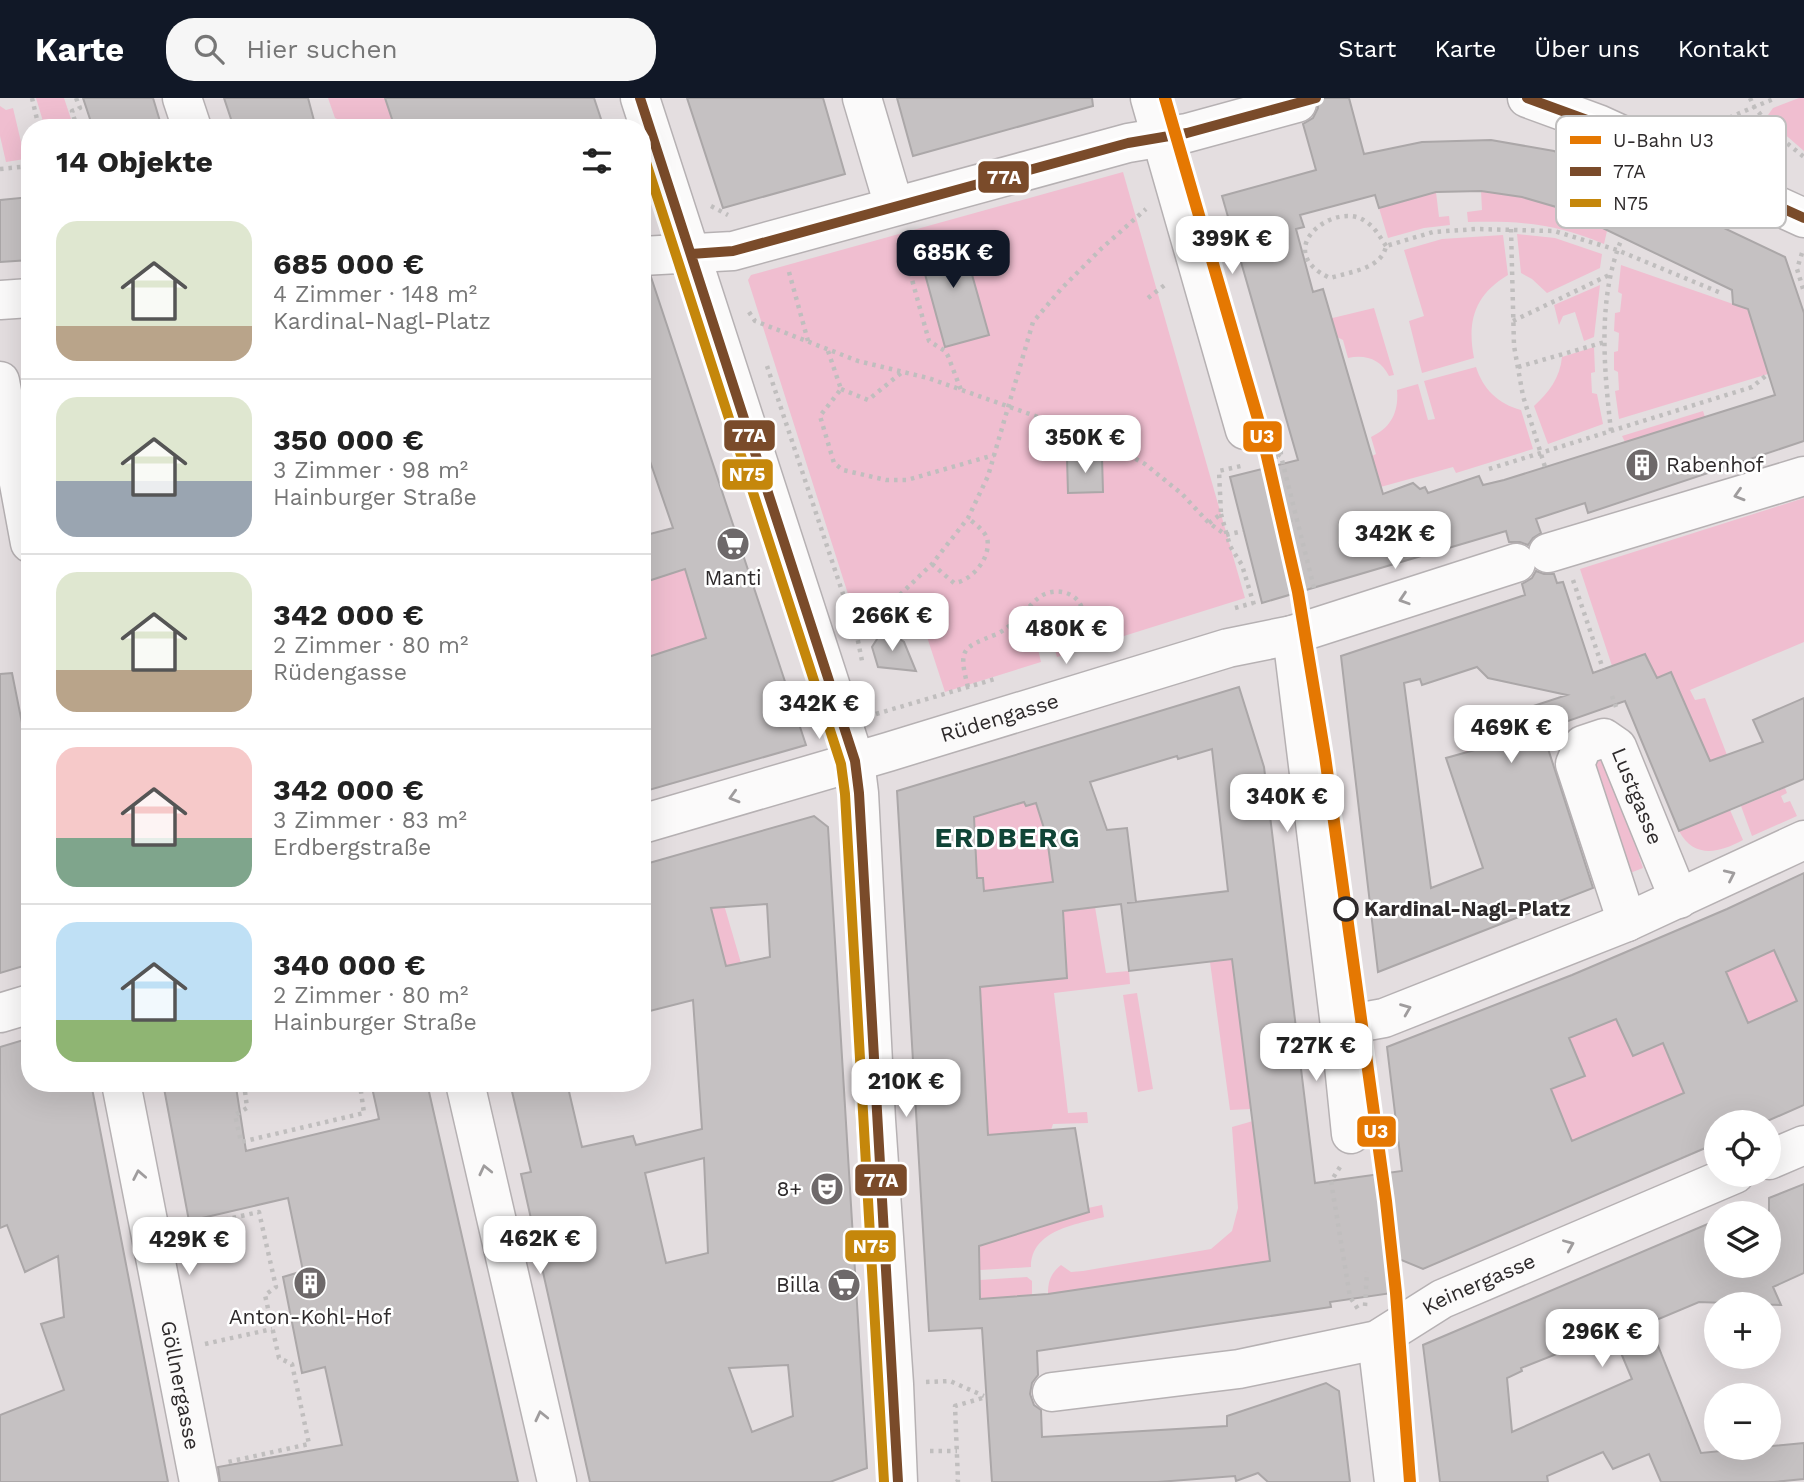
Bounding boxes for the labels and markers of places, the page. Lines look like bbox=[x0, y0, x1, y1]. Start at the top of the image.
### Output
pin: 399K € bbox=[1175, 216, 1289, 276]
pin: 685K € bbox=[896, 230, 1010, 290]
pin: 350K € bbox=[1028, 416, 1142, 475]
building icon: Rabenhof bbox=[1623, 446, 1661, 484]
place label: Rabenhof bbox=[1666, 452, 1764, 477]
pin: 342K € bbox=[1338, 512, 1452, 571]
supermarket icon: Manti bbox=[714, 525, 752, 563]
place label: Manti bbox=[705, 565, 761, 590]
pin: 266K € bbox=[835, 594, 949, 653]
pin: 480K € bbox=[1009, 606, 1123, 666]
pin: 342K € bbox=[762, 682, 876, 741]
pin: 469K € bbox=[1454, 706, 1568, 765]
pin: 340K € bbox=[1230, 774, 1344, 834]
place label: Kardinal-Nagl-Platz bbox=[1364, 896, 1571, 921]
marker: Kardinal-Nagl-Platz bbox=[1334, 897, 1358, 921]
pin: 727K € bbox=[1259, 1024, 1373, 1083]
pin: 210K € bbox=[849, 1060, 963, 1119]
theatre icon: 8+ bbox=[808, 1170, 846, 1208]
place label: 8+ bbox=[776, 1176, 802, 1201]
pin: 462K € bbox=[483, 1216, 597, 1276]
pin: 429K € bbox=[132, 1218, 246, 1277]
building icon: Anton-Kohl-Hof bbox=[291, 1264, 329, 1302]
supermarket icon: Billa bbox=[825, 1266, 863, 1304]
place label: Billa bbox=[776, 1272, 820, 1297]
place label: Anton-Kohl-Hof bbox=[229, 1304, 391, 1329]
pin: 296K € bbox=[1545, 1310, 1659, 1369]

